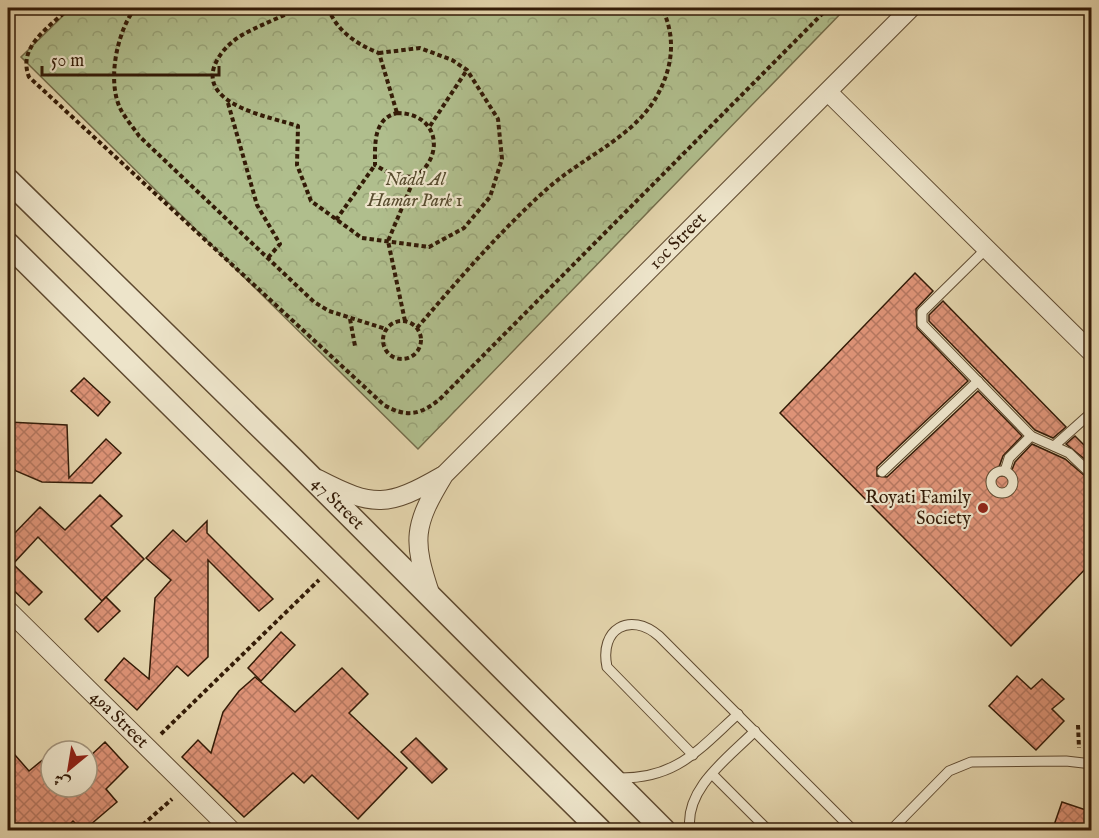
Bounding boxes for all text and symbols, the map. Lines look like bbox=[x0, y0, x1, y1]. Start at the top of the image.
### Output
scale bar bbox=[42, 39, 219, 77]
text: 50 m bbox=[51, 50, 84, 73]
park label: Nadd Al Hamar Park 1 bbox=[367, 169, 463, 213]
street label: 10c Street bbox=[644, 208, 711, 275]
street label: 47 Street bbox=[306, 472, 369, 535]
place label: Royati Family Society bbox=[865, 487, 971, 531]
marker: Royati Family Society bbox=[976, 501, 990, 515]
street label: 49a Street bbox=[85, 686, 153, 753]
north arrow bbox=[39, 739, 99, 799]
text: ش bbox=[51, 768, 74, 793]

